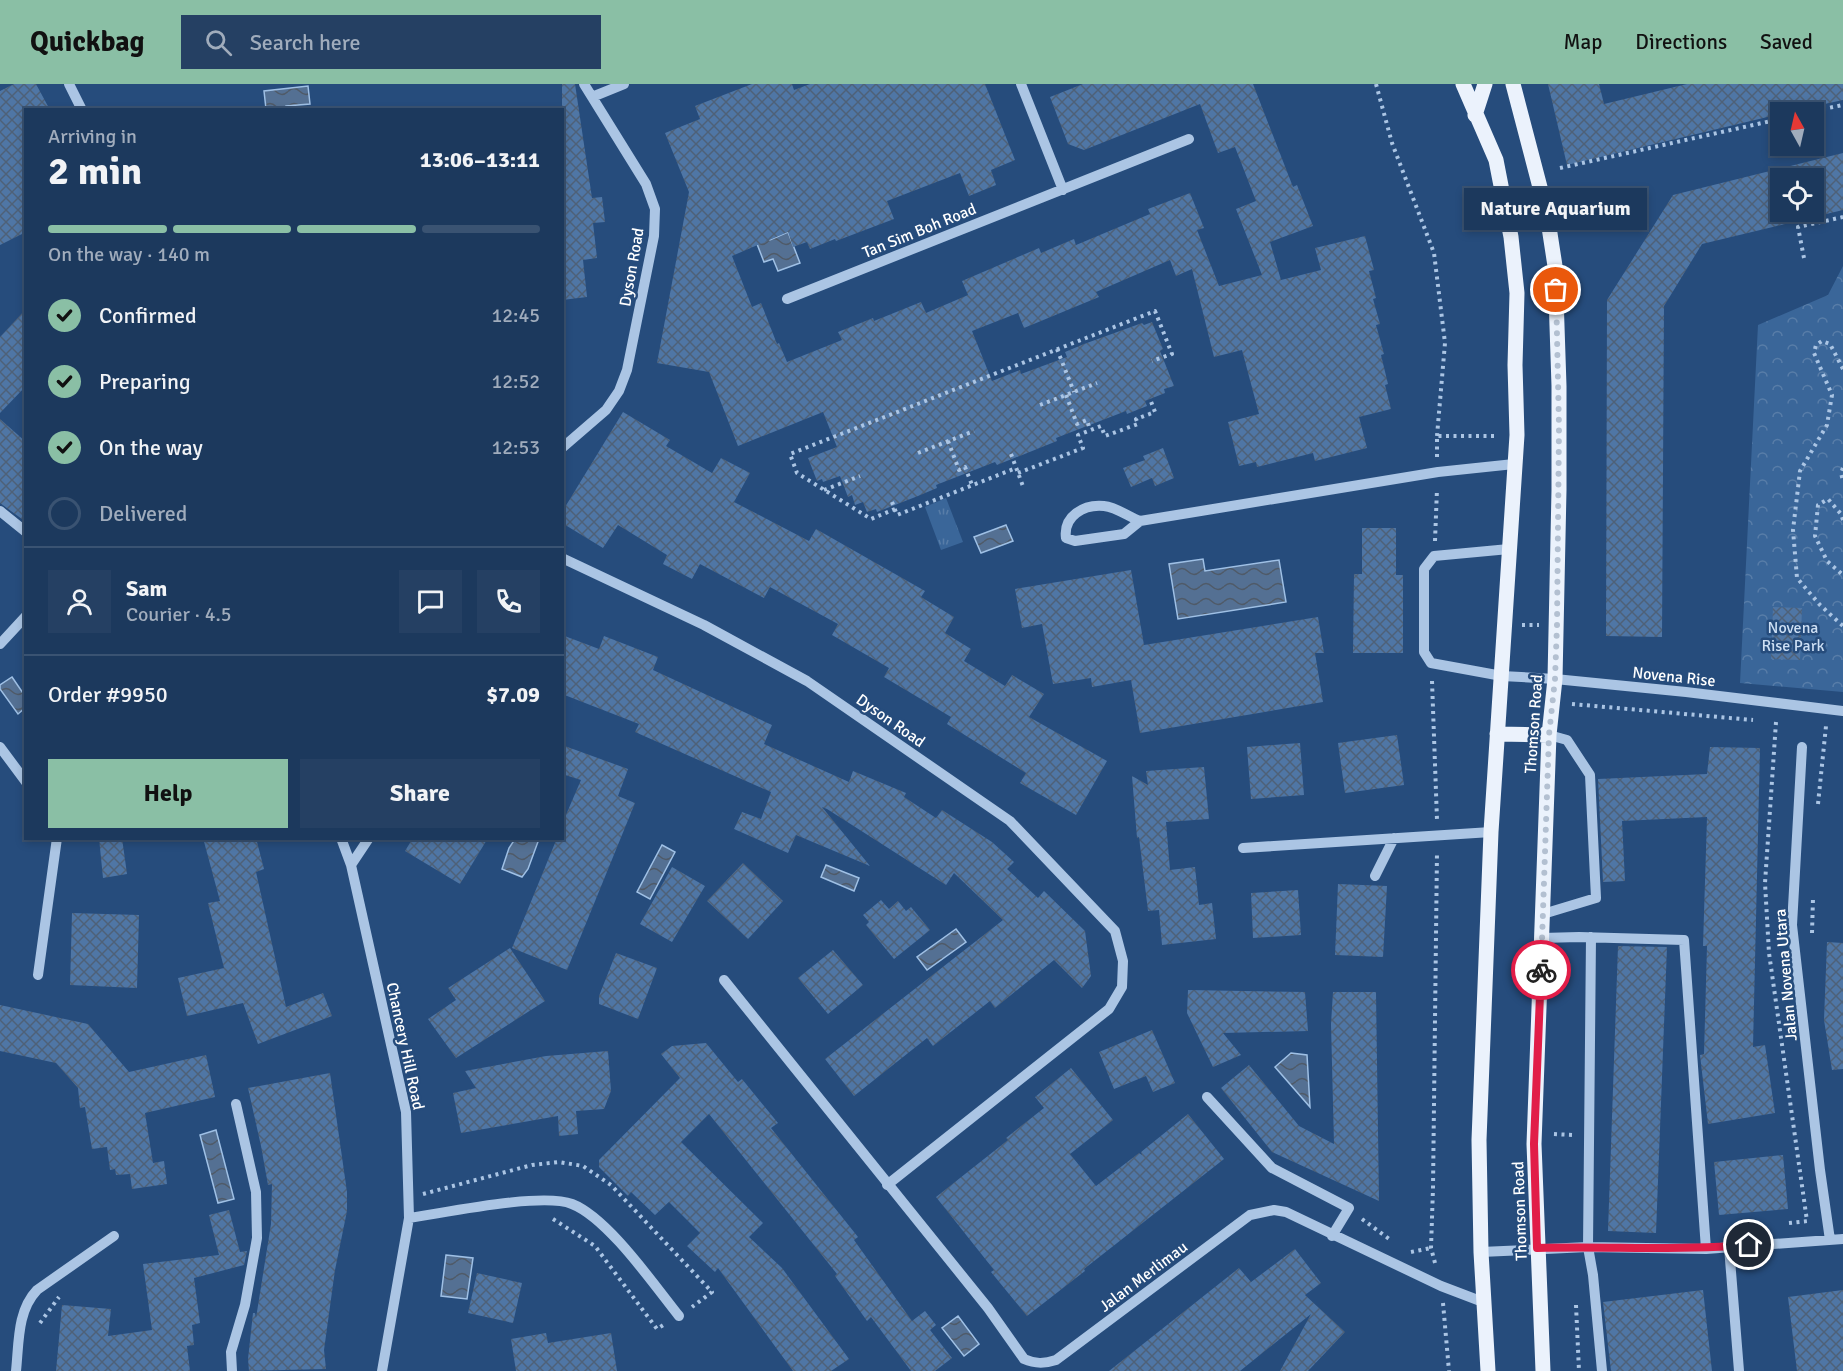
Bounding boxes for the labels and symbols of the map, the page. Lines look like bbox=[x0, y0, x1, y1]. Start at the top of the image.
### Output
north arrow bbox=[1770, 102, 1824, 156]
callout: Nature Aquarium bbox=[1464, 188, 1648, 230]
street label: Tan Sim Boh Road bbox=[860, 199, 979, 263]
street label: Dyson Road bbox=[615, 226, 649, 308]
pin bbox=[1530, 264, 1581, 315]
park label: Novena Rise Park bbox=[1761, 618, 1825, 656]
street label: Novena Rise bbox=[1631, 663, 1716, 691]
street label: Thomson Road bbox=[1521, 674, 1547, 774]
street label: Dyson Road bbox=[852, 690, 929, 752]
street label: Jalan Novena Utara bbox=[1770, 908, 1802, 1042]
courier bbox=[1511, 940, 1571, 1000]
street label: Chancery Hill Road bbox=[382, 981, 428, 1112]
street label: Thomson Road bbox=[1508, 1161, 1532, 1261]
pin bbox=[1723, 1219, 1774, 1270]
street label: Jalan Merlimau bbox=[1096, 1237, 1192, 1316]

